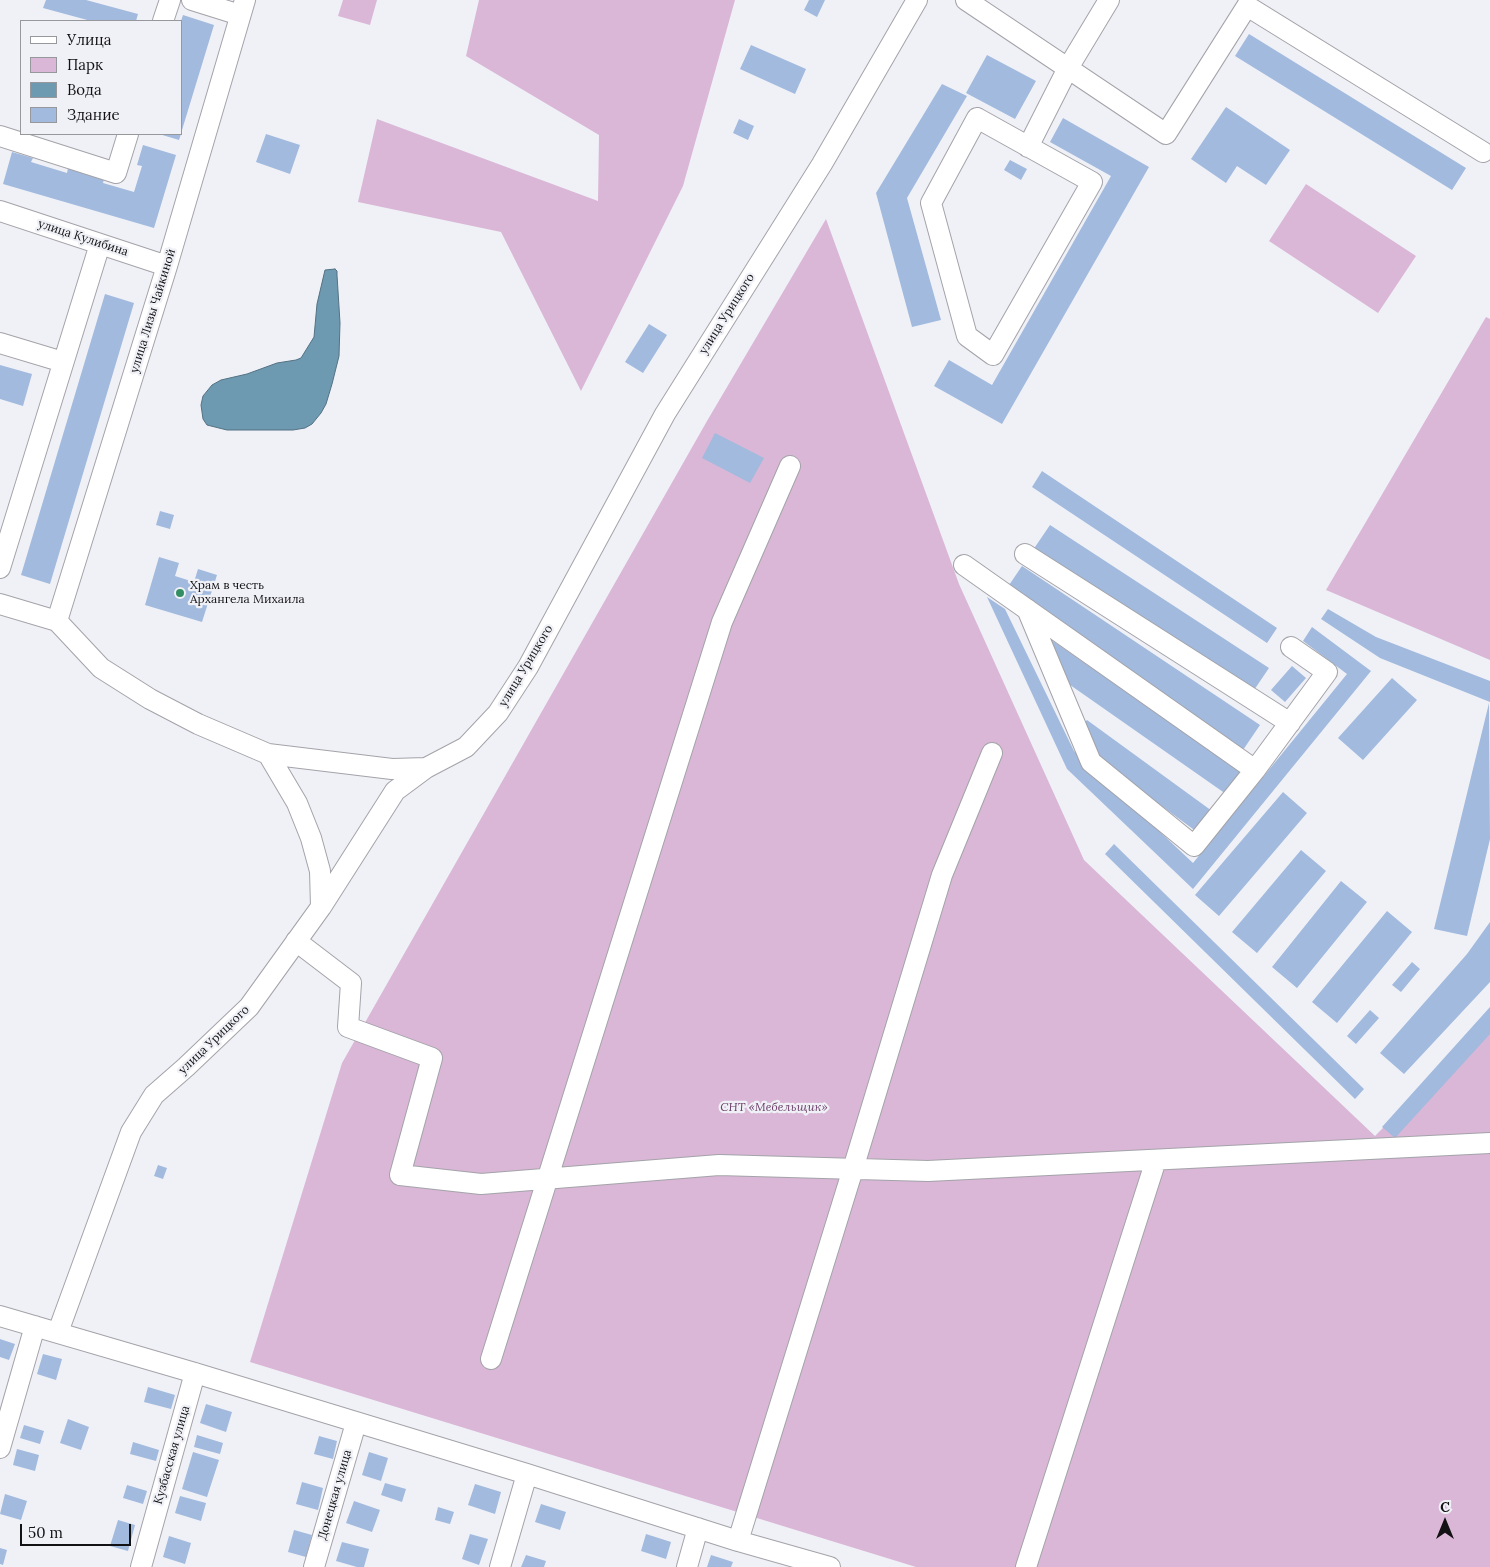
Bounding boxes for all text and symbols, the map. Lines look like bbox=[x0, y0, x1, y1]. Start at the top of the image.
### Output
legend bbox=[20, 20, 182, 135]
text: Улица bbox=[67, 30, 111, 49]
text: Парк bbox=[67, 55, 103, 74]
text: Вода bbox=[67, 80, 102, 99]
text: Здание bbox=[67, 105, 120, 124]
street label: улица Кулибина bbox=[36, 217, 130, 259]
street label: улица Лизы Чайкиной bbox=[127, 247, 179, 375]
street label: улица Урицкого bbox=[696, 271, 758, 357]
place label: Храм в честь Архангела Михаила bbox=[190, 579, 305, 607]
marker: Храм в честь Архангела Михаила bbox=[174, 587, 186, 599]
street label: улица Урицкого bbox=[496, 623, 556, 709]
street label: улица Урицкого bbox=[176, 1003, 252, 1077]
park label: СНТ «Мебельщик» bbox=[720, 1101, 828, 1115]
street label: Кузбасская улица bbox=[151, 1404, 193, 1506]
street label: Донецкая улица bbox=[315, 1448, 355, 1542]
north arrow bbox=[1420, 1497, 1470, 1547]
text: С bbox=[1440, 1498, 1450, 1516]
scale bar bbox=[22, 1514, 134, 1546]
text: 50 m bbox=[28, 1523, 63, 1542]

